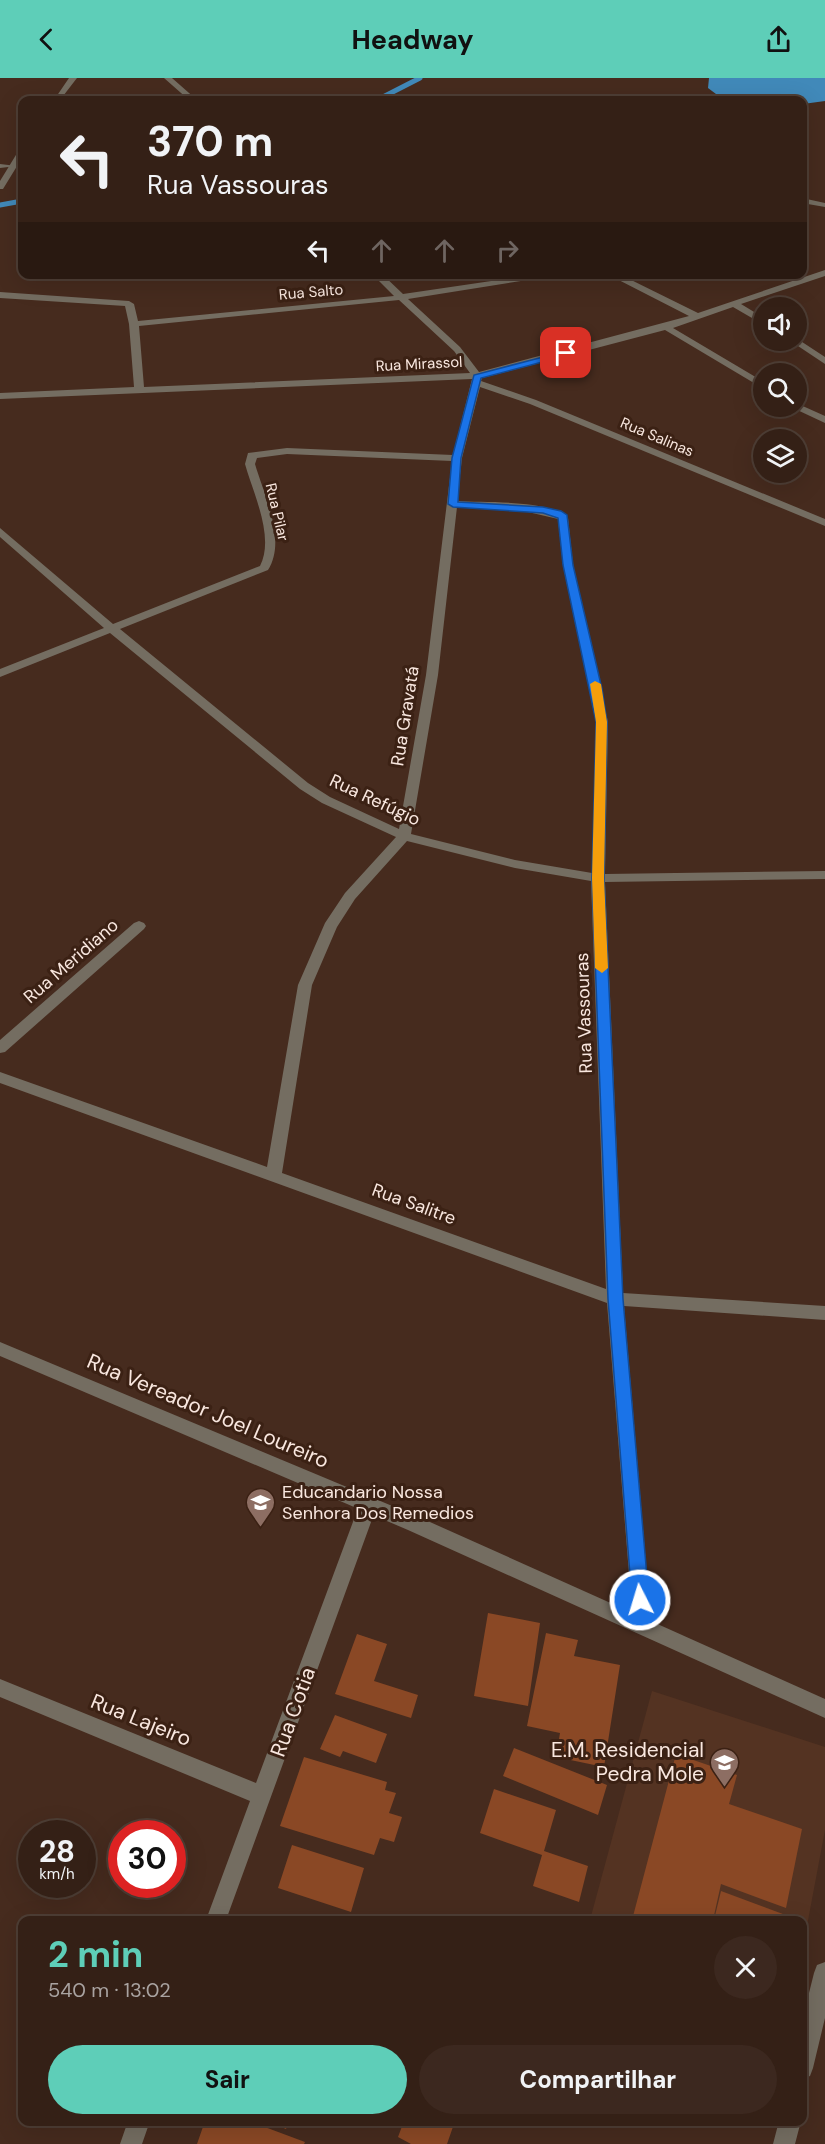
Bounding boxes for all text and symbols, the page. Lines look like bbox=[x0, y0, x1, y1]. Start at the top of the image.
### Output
text: Headway bbox=[351, 22, 474, 57]
icon: back bbox=[30, 23, 63, 56]
icon: share bbox=[762, 23, 795, 56]
text: 370 m bbox=[147, 114, 273, 169]
icon: left bbox=[48, 120, 126, 198]
text: Rua Vassouras bbox=[147, 167, 328, 202]
icon: left bbox=[302, 234, 335, 267]
icon: ahead bbox=[365, 234, 398, 267]
icon: ahead bbox=[428, 234, 461, 267]
icon: right bbox=[491, 234, 524, 267]
street label: Rua Salto bbox=[278, 279, 344, 305]
map controls bbox=[753, 297, 807, 483]
button: sound bbox=[753, 297, 807, 351]
pin bbox=[540, 327, 591, 378]
icon: arrive bbox=[549, 336, 582, 369]
street label: Rua Mirassol bbox=[375, 352, 463, 376]
button: search bbox=[753, 363, 807, 417]
street label: Rua Salinas bbox=[617, 413, 697, 461]
button: layers bbox=[753, 429, 807, 483]
street label: Rua Pilar bbox=[261, 481, 293, 543]
street label: Rua Gravatá bbox=[385, 664, 425, 768]
street label: Rua Refúgio bbox=[326, 769, 424, 831]
street label: Rua Meridiano bbox=[18, 913, 124, 1009]
street label: Rua Vassouras bbox=[570, 952, 598, 1074]
street label: Rua Salitre bbox=[369, 1178, 459, 1230]
street label: Rua Vereador Joel Loureiro bbox=[83, 1347, 333, 1475]
place label: Educandario Nossa Senhora Dos Remedios bbox=[282, 1480, 474, 1525]
school or university icon: Educandario Nossa Senhora Dos Remedios bbox=[245, 1486, 277, 1528]
position arrow bbox=[608, 1568, 672, 1632]
street label: Rua Cotia bbox=[264, 1663, 322, 1761]
street label: Rua Lajeiro bbox=[87, 1687, 195, 1753]
place label: E.M. Residencial Pedra Mole bbox=[551, 1736, 704, 1788]
school or university icon: E.M. Residencial Pedra Mole bbox=[709, 1746, 741, 1788]
speed limit sign: 30 bbox=[108, 1820, 186, 1898]
text: 28 bbox=[39, 1832, 75, 1871]
text: km/h bbox=[39, 1864, 75, 1884]
text: 2 min bbox=[48, 1931, 143, 1978]
button: close bbox=[714, 1936, 777, 1999]
text: 540 m · 13:02 bbox=[48, 1977, 171, 2003]
button: Sair bbox=[48, 2045, 407, 2114]
button: Compartilhar bbox=[419, 2045, 777, 2114]

